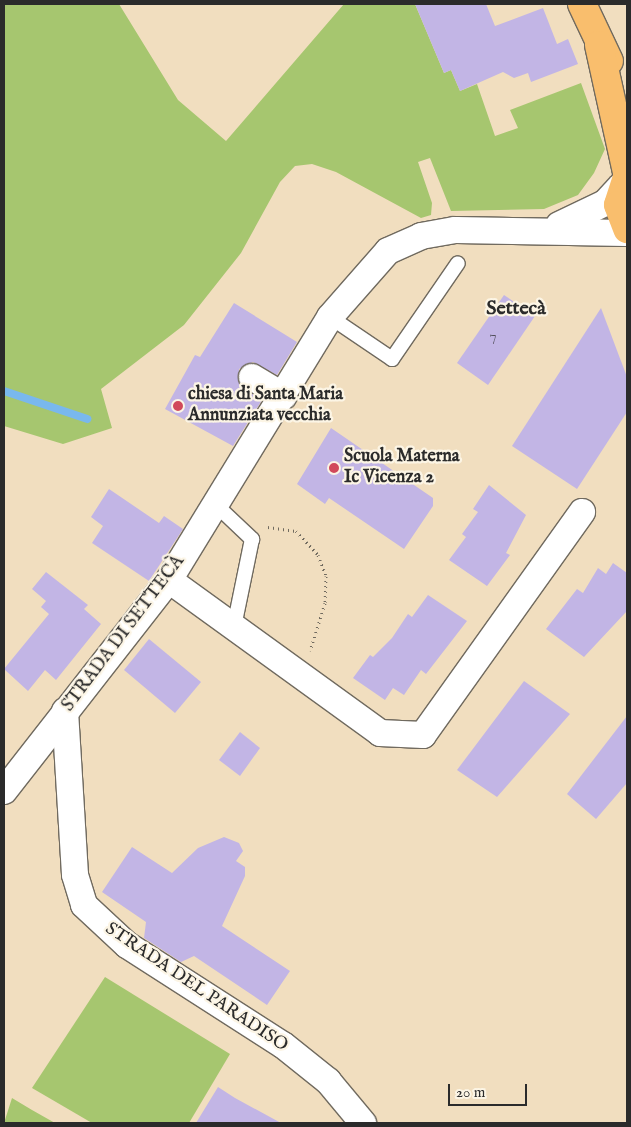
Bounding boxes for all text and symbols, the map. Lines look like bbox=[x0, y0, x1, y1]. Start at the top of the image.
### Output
district label: Settecà bbox=[486, 296, 546, 320]
house number: 7 bbox=[489, 327, 497, 345]
place label: chiesa di Santa Maria Annunziata vecchia bbox=[188, 385, 343, 428]
marker: chiesa di Santa Maria Annunziata vecchia bbox=[172, 400, 184, 412]
place label: Scuola Materna Ic Vicenza 2 bbox=[344, 447, 460, 489]
marker: Scuola Materna Ic Vicenza 2 bbox=[328, 462, 340, 474]
street label: STRADA DI SETTECÀ bbox=[58, 552, 190, 716]
street label: STRADA DEL PARADISO bbox=[101, 919, 291, 1057]
scale bar bbox=[451, 1074, 530, 1106]
text: 20 m bbox=[456, 1083, 485, 1102]

